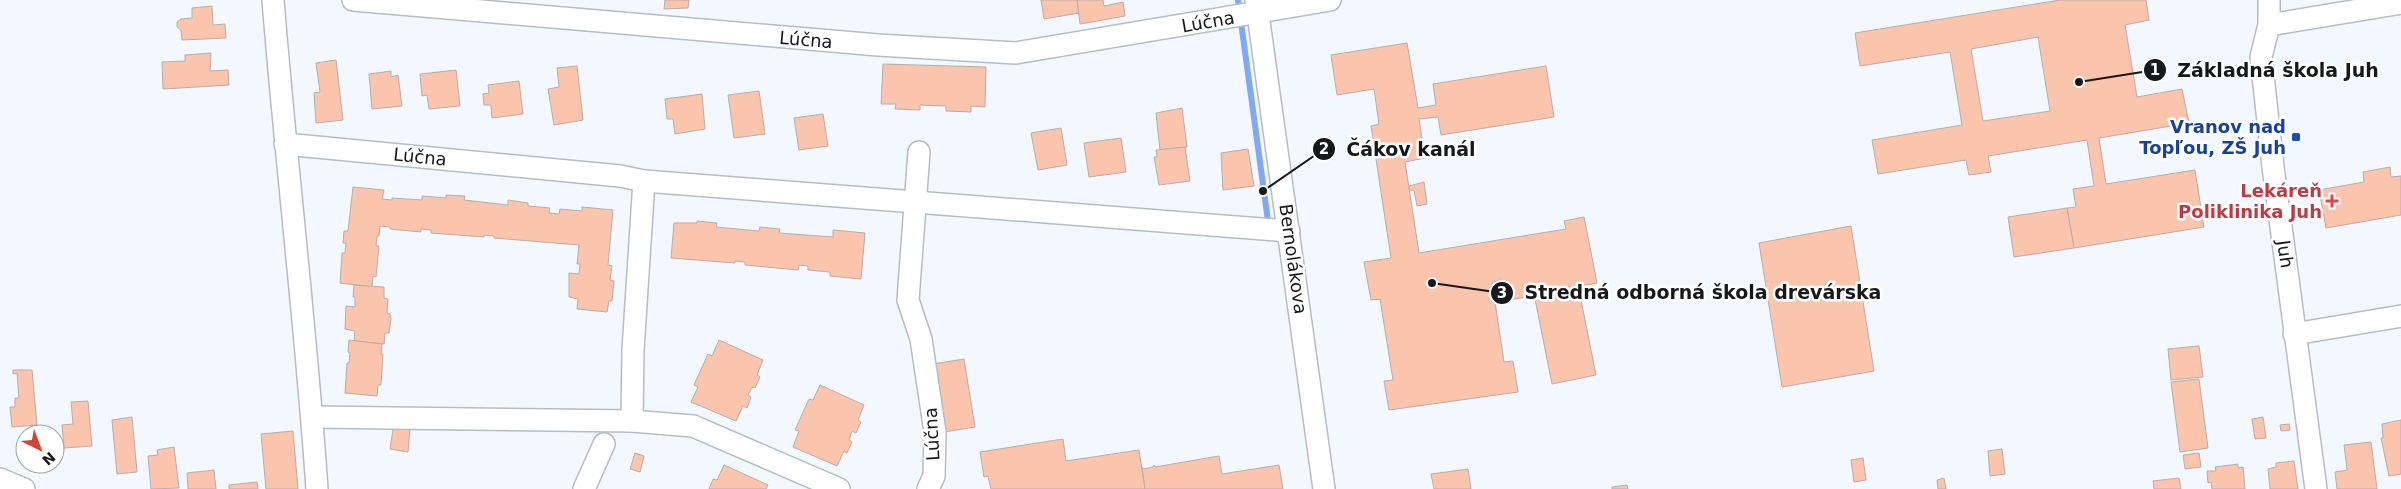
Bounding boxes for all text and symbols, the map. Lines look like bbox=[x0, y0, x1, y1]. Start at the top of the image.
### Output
street label: Lúčna bbox=[1180, 7, 1236, 36]
street label: Lúčna bbox=[778, 27, 834, 52]
callout: Základná škola Juh bbox=[2143, 53, 2389, 87]
text: Základná škola Juh bbox=[2177, 59, 2379, 81]
text: 1 bbox=[2150, 61, 2160, 79]
place label: Vranov nad Topľou, ZŠ Juh bbox=[2139, 116, 2286, 158]
marker: Vranov nad Topľou, ZŠ Juh bbox=[2290, 131, 2302, 143]
callout: Čákov kanál bbox=[1311, 132, 1486, 166]
text: Čákov kanál bbox=[1346, 137, 1476, 160]
text: 2 bbox=[1319, 140, 1329, 158]
street label: Lúčna bbox=[392, 143, 448, 170]
place label: Lekáreň Poliklinika Juh bbox=[2178, 180, 2322, 222]
marker: Lekáreň Poliklinika Juh bbox=[2326, 195, 2338, 207]
street label: Bernolákova bbox=[1275, 202, 1312, 316]
street label: Juh bbox=[2273, 238, 2298, 269]
callout: Stredná odborná škola drevárska bbox=[1490, 276, 1892, 310]
text: Stredná odborná škola drevárska bbox=[1525, 281, 1881, 303]
text: 3 bbox=[1497, 284, 1507, 302]
street label: Lúčna bbox=[920, 407, 943, 461]
north arrow bbox=[15, 424, 65, 474]
text: N bbox=[39, 449, 58, 469]

